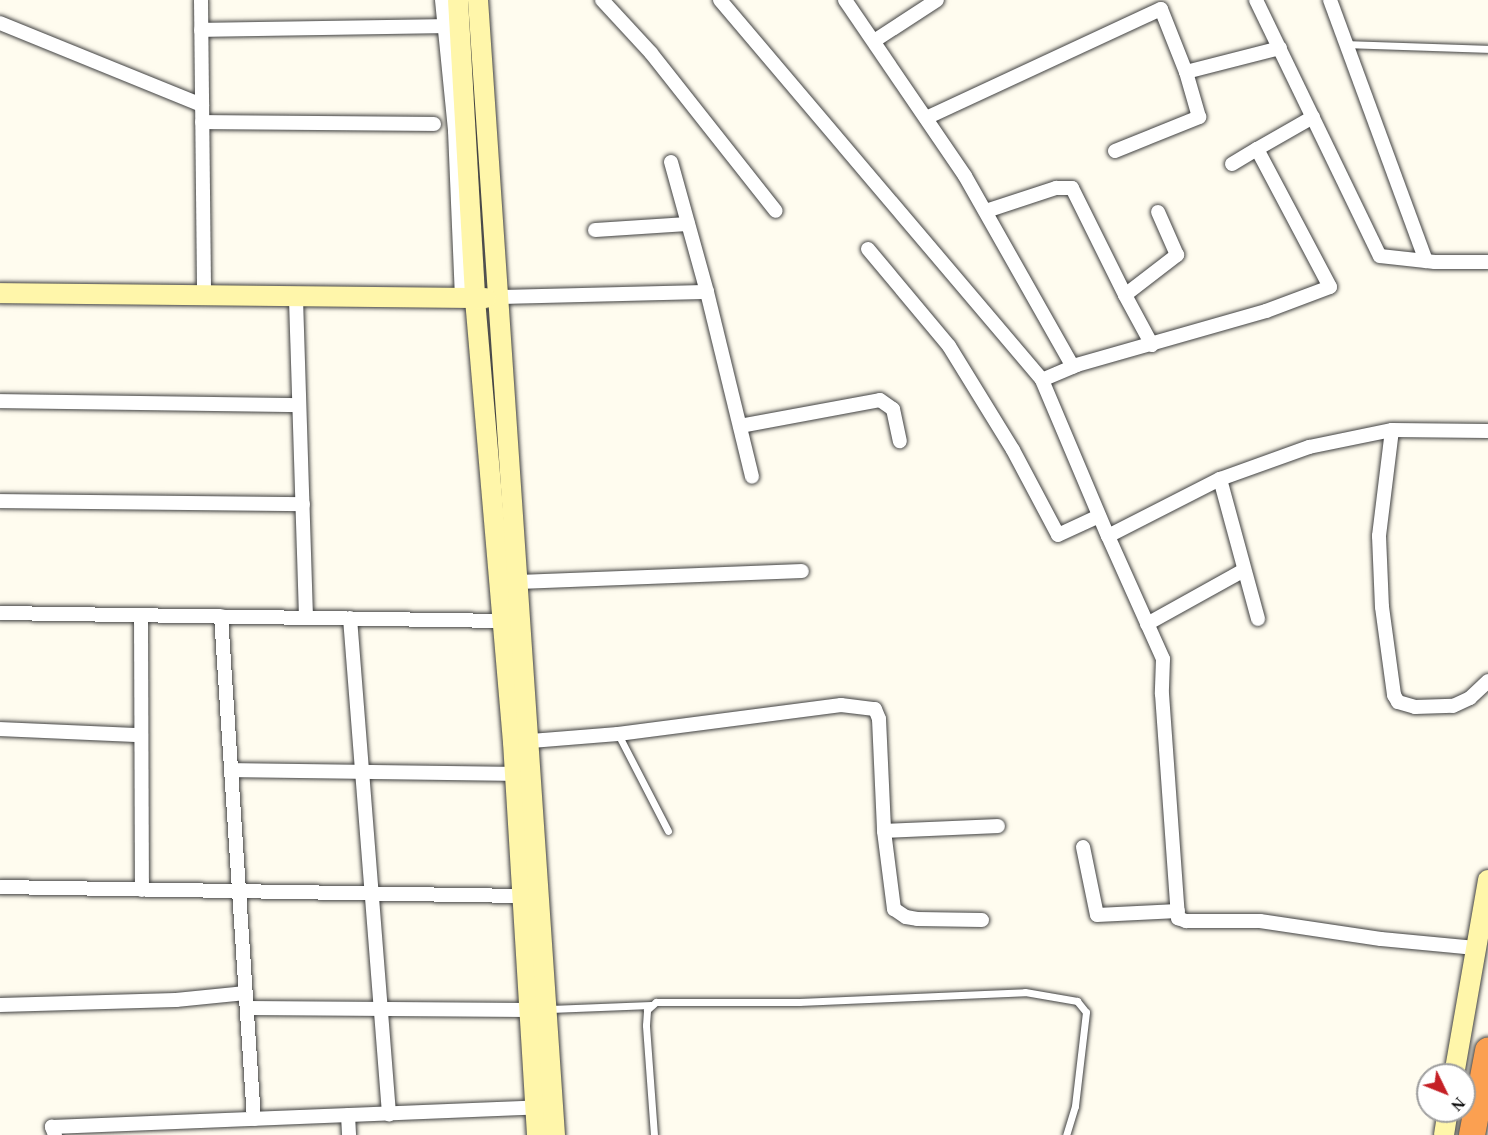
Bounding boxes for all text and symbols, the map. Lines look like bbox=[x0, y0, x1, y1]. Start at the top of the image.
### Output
north arrow bbox=[1416, 1063, 1476, 1123]
text: N bbox=[1448, 1094, 1468, 1114]

